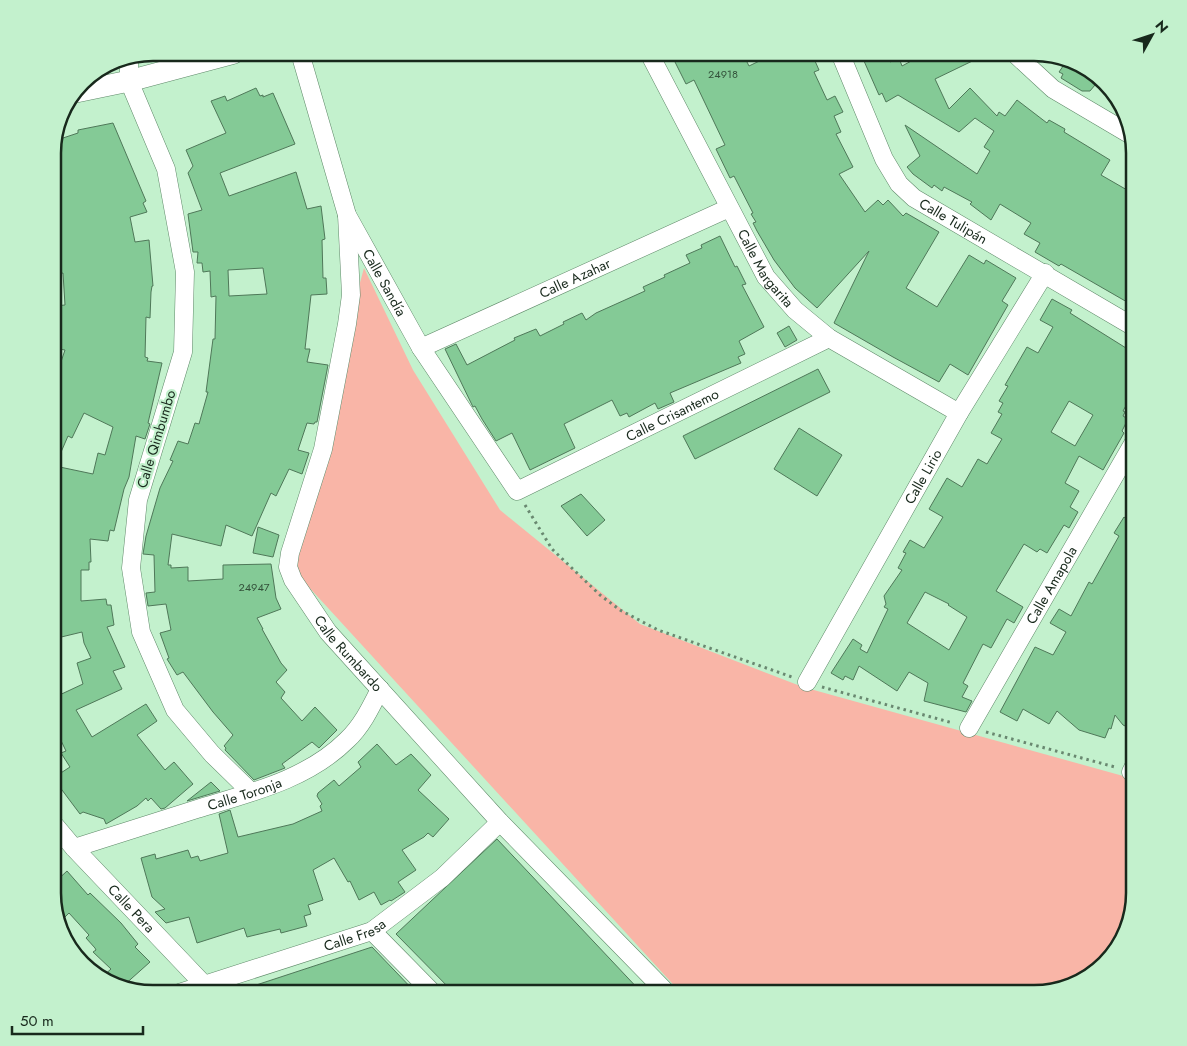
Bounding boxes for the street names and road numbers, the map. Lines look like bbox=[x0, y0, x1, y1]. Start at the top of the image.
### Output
street label: Calle Tulipán bbox=[915, 193, 991, 249]
street label: Calle Margarita bbox=[733, 226, 798, 312]
street label: Calle Sandía bbox=[358, 245, 411, 320]
street label: Calle Azahar bbox=[536, 253, 614, 303]
street label: Calle Crisantemo bbox=[622, 383, 722, 446]
street label: Calle Qimbumbo bbox=[132, 387, 181, 491]
street label: Calle Lirio bbox=[900, 445, 947, 508]
street label: Calle Amapola bbox=[1021, 543, 1082, 628]
street label: Calle Rumbardo bbox=[309, 611, 387, 696]
street label: Calle Toronja bbox=[205, 772, 285, 815]
street label: Calle Pera bbox=[103, 880, 159, 937]
street label: Calle Fresa bbox=[321, 914, 390, 956]

